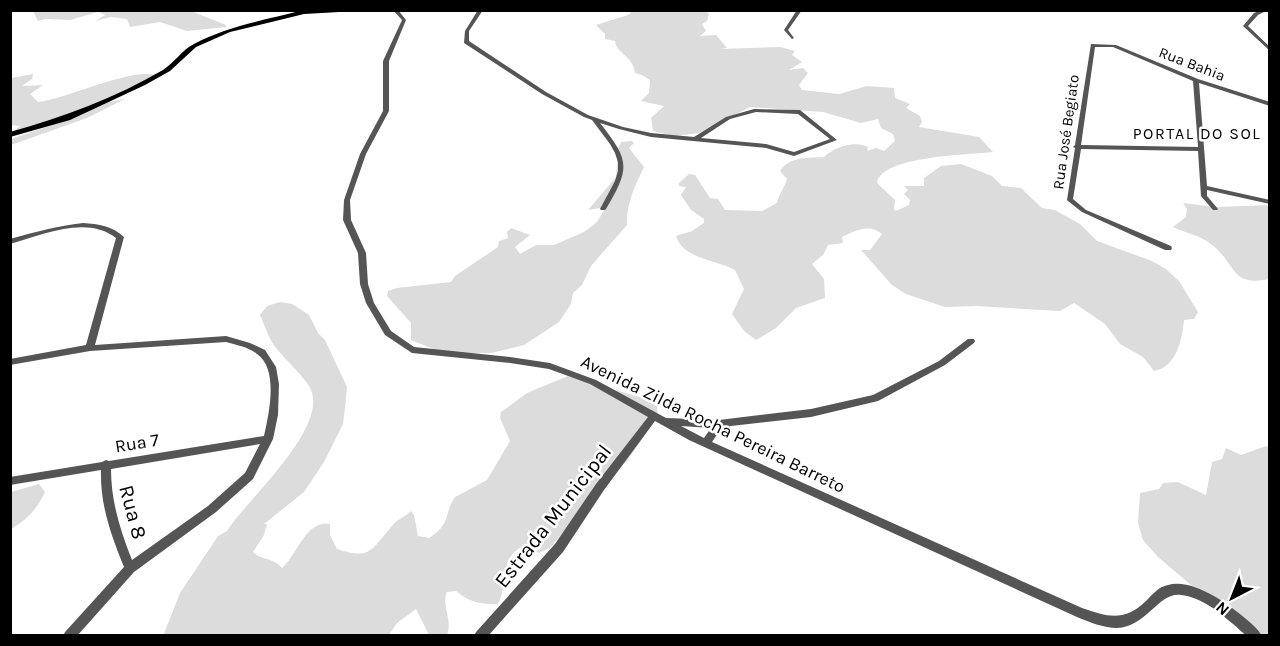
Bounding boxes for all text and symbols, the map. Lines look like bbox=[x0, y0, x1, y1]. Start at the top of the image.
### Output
street label: Rua Bahia bbox=[1156, 43, 1228, 85]
street label: Rua José Begiato bbox=[1049, 74, 1083, 190]
district label: PORTAL DO SOL bbox=[1133, 124, 1261, 143]
street label: Avenida Zilda Rocha Pereira Barreto bbox=[577, 350, 849, 498]
street label: Rua 7 bbox=[113, 429, 161, 457]
street label: Estrada Municipal bbox=[490, 440, 616, 592]
street label: Rua 8 bbox=[114, 482, 152, 542]
north arrow bbox=[1202, 568, 1262, 628]
text: N bbox=[1212, 598, 1233, 620]

